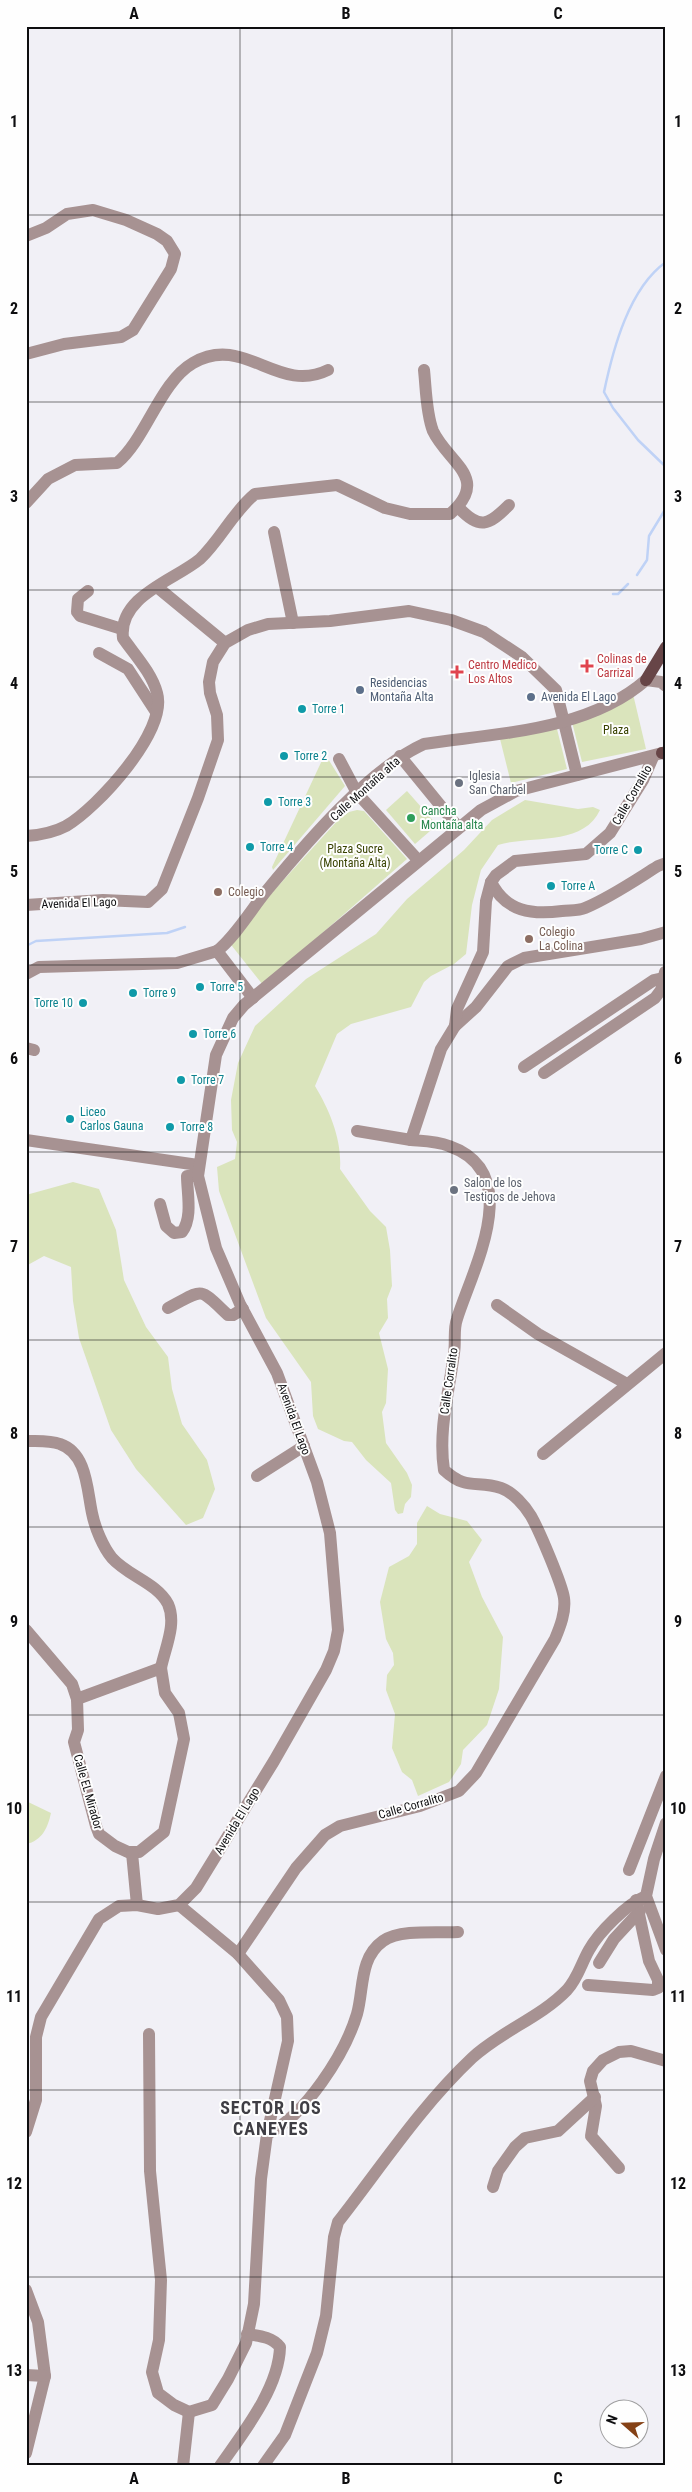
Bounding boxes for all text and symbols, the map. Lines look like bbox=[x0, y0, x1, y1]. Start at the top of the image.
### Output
text: A bbox=[129, 4, 139, 23]
text: B bbox=[342, 4, 351, 23]
text: C bbox=[553, 4, 563, 23]
text: 1 bbox=[10, 112, 18, 131]
text: 1 bbox=[674, 112, 682, 131]
text: 2 bbox=[10, 299, 18, 318]
text: 2 bbox=[674, 299, 682, 318]
text: 3 bbox=[10, 487, 18, 506]
text: 3 bbox=[674, 487, 682, 506]
place label: Colinas de Carrizal bbox=[597, 652, 647, 680]
place label: Centro Medico Los Altos bbox=[468, 658, 537, 686]
marker: Colinas de Carrizal bbox=[581, 660, 593, 672]
marker: Centro Medico Los Altos bbox=[450, 665, 464, 679]
text: 4 bbox=[10, 674, 18, 693]
text: 4 bbox=[674, 674, 682, 693]
place label: Residencias Montaña Alta bbox=[370, 676, 434, 704]
marker: Residencias Montaña Alta bbox=[354, 684, 366, 696]
place label: Avenida El Lago bbox=[541, 690, 616, 704]
marker: Avenida El Lago bbox=[525, 691, 537, 703]
place label: Torre 1 bbox=[312, 702, 345, 716]
marker: Torre 1 bbox=[296, 703, 308, 715]
park label: Plaza bbox=[603, 723, 629, 737]
place label: Torre 2 bbox=[294, 749, 327, 763]
marker: Torre 2 bbox=[278, 750, 290, 762]
street label: Calle Montaña alta bbox=[327, 754, 403, 824]
street label: Calle Corralito bbox=[609, 762, 655, 828]
place label: Iglesia San Charbel bbox=[469, 769, 526, 797]
marker: Iglesia San Charbel bbox=[453, 777, 465, 789]
place label: Torre 3 bbox=[278, 795, 311, 809]
marker: Torre 3 bbox=[262, 796, 274, 808]
place label: Cancha Montaña alta bbox=[421, 804, 484, 832]
marker: Cancha Montaña alta bbox=[405, 812, 417, 824]
place label: Torre 4 bbox=[260, 840, 293, 854]
marker: Torre 4 bbox=[244, 841, 256, 853]
park label: Plaza Sucre (Montaña Alta) bbox=[319, 842, 391, 870]
place label: Torre C bbox=[594, 843, 628, 857]
marker: Torre C bbox=[632, 844, 644, 856]
text: 5 bbox=[10, 862, 18, 881]
text: 5 bbox=[674, 862, 682, 881]
place label: Torre A bbox=[561, 879, 595, 893]
marker: Torre A bbox=[545, 880, 557, 892]
place label: Colegio bbox=[228, 885, 264, 899]
marker: Colegio bbox=[212, 886, 224, 898]
street label: Avenida El Lago bbox=[41, 895, 117, 911]
place label: Colegio La Colina bbox=[539, 925, 583, 953]
marker: Colegio La Colina bbox=[523, 933, 535, 945]
place label: Torre 5 bbox=[210, 980, 243, 994]
marker: Torre 5 bbox=[194, 981, 206, 993]
place label: Torre 9 bbox=[143, 986, 176, 1000]
marker: Torre 9 bbox=[127, 987, 139, 999]
place label: Torre 10 bbox=[34, 996, 73, 1010]
marker: Torre 10 bbox=[77, 997, 89, 1009]
place label: Torre 6 bbox=[203, 1027, 236, 1041]
marker: Torre 6 bbox=[187, 1028, 199, 1040]
text: 6 bbox=[10, 1049, 18, 1068]
text: 6 bbox=[674, 1049, 682, 1068]
place label: Torre 7 bbox=[191, 1073, 224, 1087]
marker: Torre 7 bbox=[175, 1074, 187, 1086]
place label: Liceo Carlos Gauna bbox=[80, 1105, 144, 1133]
marker: Liceo Carlos Gauna bbox=[64, 1113, 76, 1125]
place label: Torre 8 bbox=[180, 1120, 213, 1134]
marker: Torre 8 bbox=[164, 1121, 176, 1133]
place label: Salon de los Testigos de Jehova bbox=[464, 1176, 556, 1204]
marker: Salon de los Testigos de Jehova bbox=[448, 1184, 460, 1196]
text: 7 bbox=[10, 1237, 18, 1256]
text: 7 bbox=[674, 1237, 682, 1256]
street label: Calle Corralito bbox=[437, 1347, 461, 1415]
street label: Avenida El Lago bbox=[275, 1381, 313, 1457]
text: 8 bbox=[10, 1424, 18, 1443]
text: 8 bbox=[674, 1424, 682, 1443]
text: 9 bbox=[10, 1612, 18, 1631]
text: 9 bbox=[674, 1612, 682, 1631]
street label: Calle EL Mirador bbox=[71, 1753, 106, 1832]
street label: Avenida El Lago bbox=[212, 1785, 262, 1857]
street label: Calle Corralito bbox=[377, 1790, 445, 1822]
text: 10 bbox=[6, 1799, 22, 1818]
text: 10 bbox=[670, 1799, 686, 1818]
text: 11 bbox=[6, 1987, 22, 2006]
text: 11 bbox=[670, 1987, 686, 2006]
district label: SECTOR LOS CANEYES bbox=[220, 2097, 322, 2139]
text: 12 bbox=[6, 2174, 22, 2193]
text: 12 bbox=[670, 2174, 686, 2193]
text: 13 bbox=[6, 2361, 22, 2380]
text: 13 bbox=[670, 2361, 686, 2380]
north arrow bbox=[600, 2400, 650, 2450]
text: N bbox=[603, 2413, 621, 2426]
text: A bbox=[129, 2469, 139, 2488]
text: B bbox=[342, 2469, 351, 2488]
text: C bbox=[553, 2469, 563, 2488]

